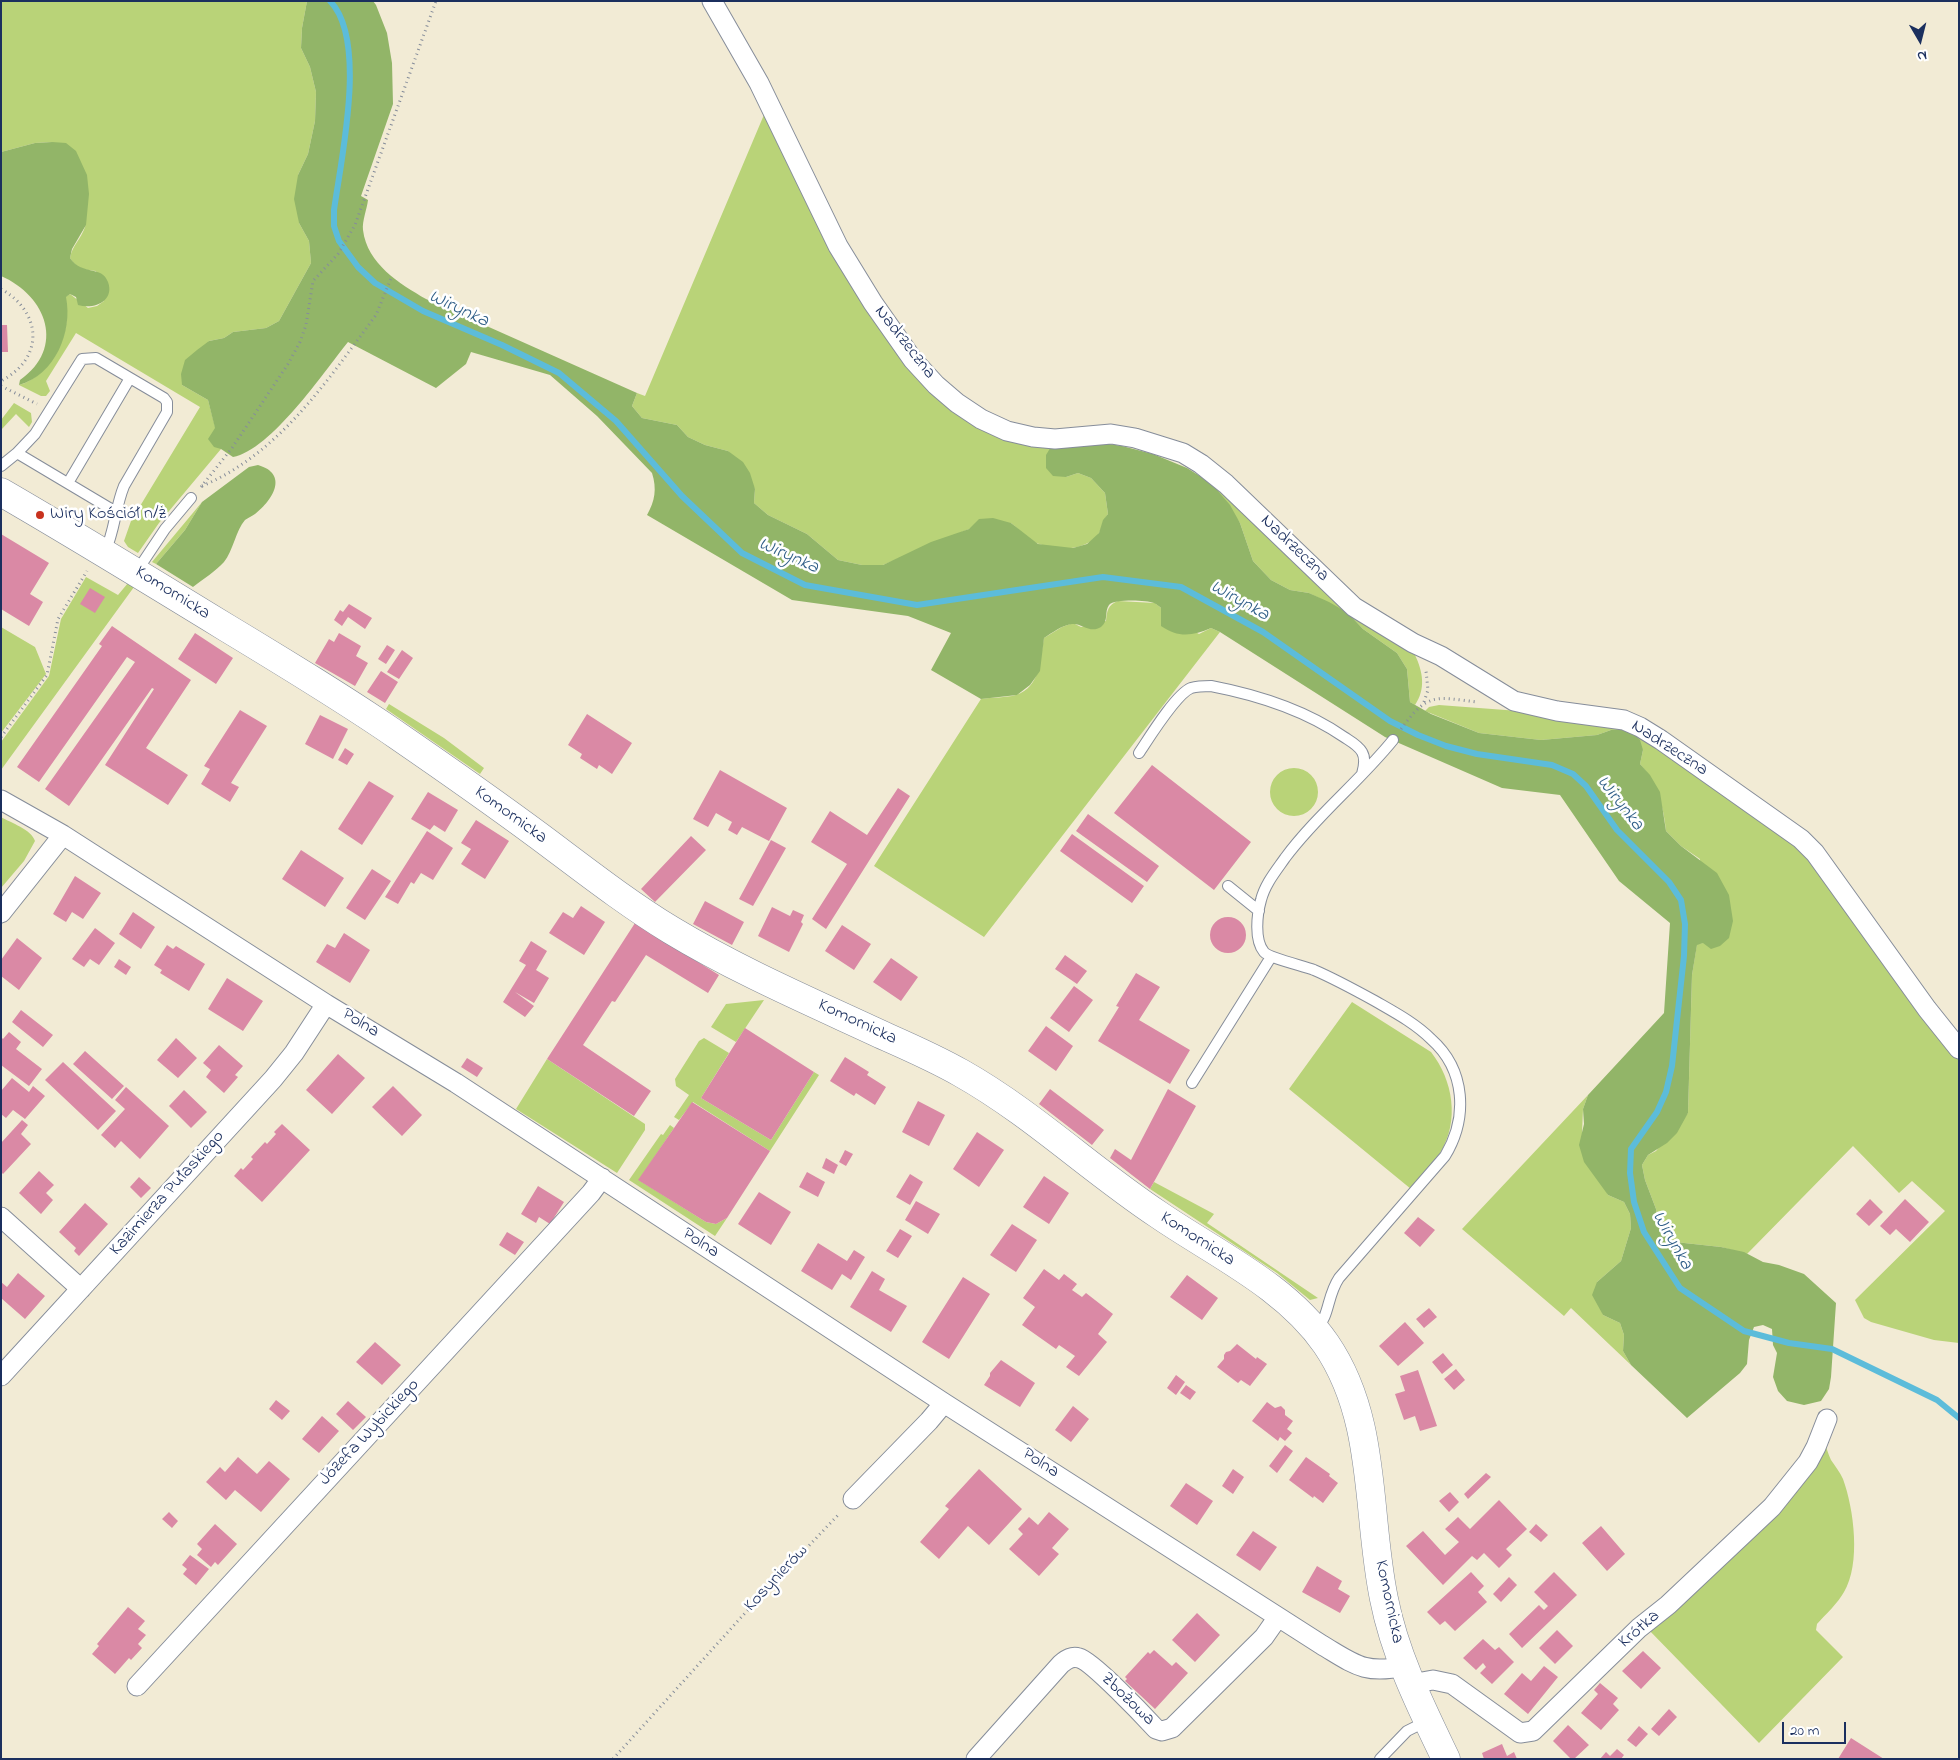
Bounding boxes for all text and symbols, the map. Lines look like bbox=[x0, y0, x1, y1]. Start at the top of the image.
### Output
north arrow bbox=[1895, 15, 1945, 65]
text: N bbox=[1916, 44, 1928, 66]
water label: Wirynka bbox=[424, 286, 492, 334]
street label: Nadrzeczna bbox=[869, 302, 939, 384]
place label: Wiry Kościół n/ż bbox=[50, 504, 166, 526]
marker: Wiry Kościół n/ż bbox=[34, 509, 46, 521]
street label: Nadrzeczna bbox=[1255, 511, 1333, 587]
water label: Wirynka bbox=[754, 534, 822, 580]
street label: Komornicka bbox=[130, 562, 214, 626]
water label: Wirynka bbox=[1206, 577, 1272, 627]
street label: Nadrzeczna bbox=[1627, 716, 1711, 782]
water label: Wirynka bbox=[1590, 772, 1648, 836]
street label: Komornicka bbox=[469, 782, 551, 850]
street label: Komornicka bbox=[814, 995, 900, 1051]
street label: Polna bbox=[337, 1004, 383, 1044]
street label: Kazimierza Pułaskiego bbox=[106, 1127, 230, 1261]
street label: Komornicka bbox=[1156, 1208, 1238, 1272]
water label: Wirynka bbox=[1646, 1208, 1696, 1274]
street label: Polna bbox=[677, 1224, 723, 1264]
street label: Józefa Wybickiego bbox=[315, 1375, 425, 1491]
street label: Polna bbox=[1017, 1444, 1063, 1484]
street label: Kosynierów bbox=[740, 1541, 814, 1617]
street label: Komornicka bbox=[1369, 1558, 1407, 1646]
street label: Krótka bbox=[1615, 1606, 1665, 1654]
street label: Zbożowa bbox=[1095, 1669, 1159, 1731]
scale bar bbox=[1785, 1712, 1849, 1744]
text: 20 m bbox=[1790, 1720, 1819, 1742]

